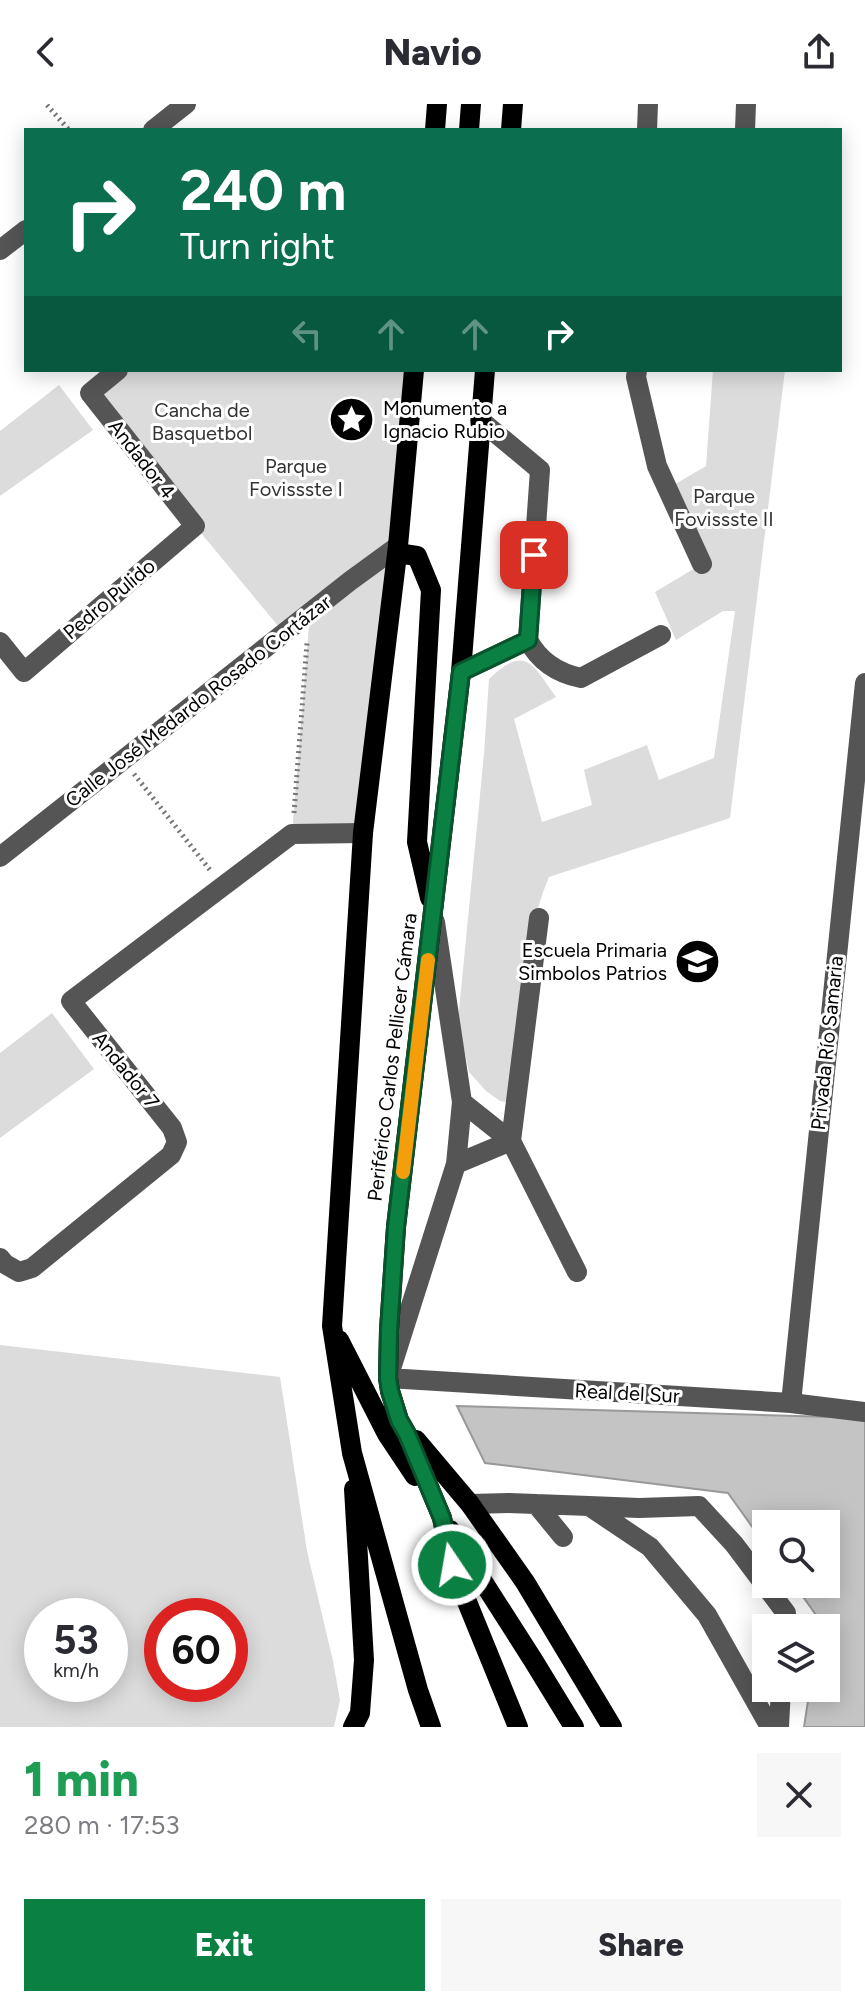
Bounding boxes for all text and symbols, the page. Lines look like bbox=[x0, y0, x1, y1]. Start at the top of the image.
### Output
icon: back bbox=[24, 30, 68, 74]
icon: share bbox=[797, 30, 841, 74]
text: Navio bbox=[383, 31, 482, 74]
text: 240 m bbox=[180, 157, 346, 224]
icon: right bbox=[48, 160, 152, 264]
text: Turn right bbox=[180, 225, 335, 268]
icon: left bbox=[285, 312, 329, 356]
icon: ahead bbox=[369, 312, 413, 356]
icon: ahead bbox=[453, 312, 497, 356]
icon: right bbox=[537, 312, 581, 356]
place icon: Monumento a Ignacio Rubio bbox=[328, 396, 376, 444]
place label: Monumento a Ignacio Rubio bbox=[383, 396, 507, 443]
park label: Cancha de Basquetbol bbox=[152, 398, 252, 445]
street label: Andador 4 bbox=[104, 415, 180, 503]
park label: Parque Fovissste I bbox=[249, 454, 343, 501]
park label: Parque Fovissste II bbox=[674, 484, 774, 531]
pin bbox=[500, 521, 568, 589]
icon: arrive bbox=[512, 533, 556, 577]
street label: Pedro Pulido bbox=[58, 554, 160, 644]
street label: Calle José Medardo Rosado Cortázar bbox=[60, 590, 336, 812]
street label: Periférico Carlos Pellicer Cámara bbox=[362, 911, 422, 1203]
place label: Escuela Primaria Simbolos Patrios bbox=[518, 938, 667, 985]
school or university icon: Escuela Primaria Simbolos Patrios bbox=[674, 938, 722, 986]
street label: Privada Río Samaria bbox=[806, 955, 848, 1131]
street label: Andador 7 bbox=[88, 1027, 165, 1114]
street label: Real del Sur bbox=[574, 1378, 680, 1408]
map controls bbox=[752, 1510, 840, 1702]
button: search bbox=[752, 1510, 840, 1598]
position arrow bbox=[410, 1523, 494, 1607]
speed limit sign: 60 bbox=[144, 1598, 248, 1702]
button: layers bbox=[752, 1614, 840, 1702]
text: 53 bbox=[53, 1616, 99, 1664]
text: km/h bbox=[53, 1658, 99, 1682]
text: 1 min bbox=[24, 1750, 139, 1808]
button: close bbox=[757, 1753, 841, 1837]
text: 280 m · 17:53 bbox=[24, 1809, 180, 1841]
button: Exit bbox=[24, 1899, 425, 1991]
button: Share bbox=[441, 1899, 841, 1991]

